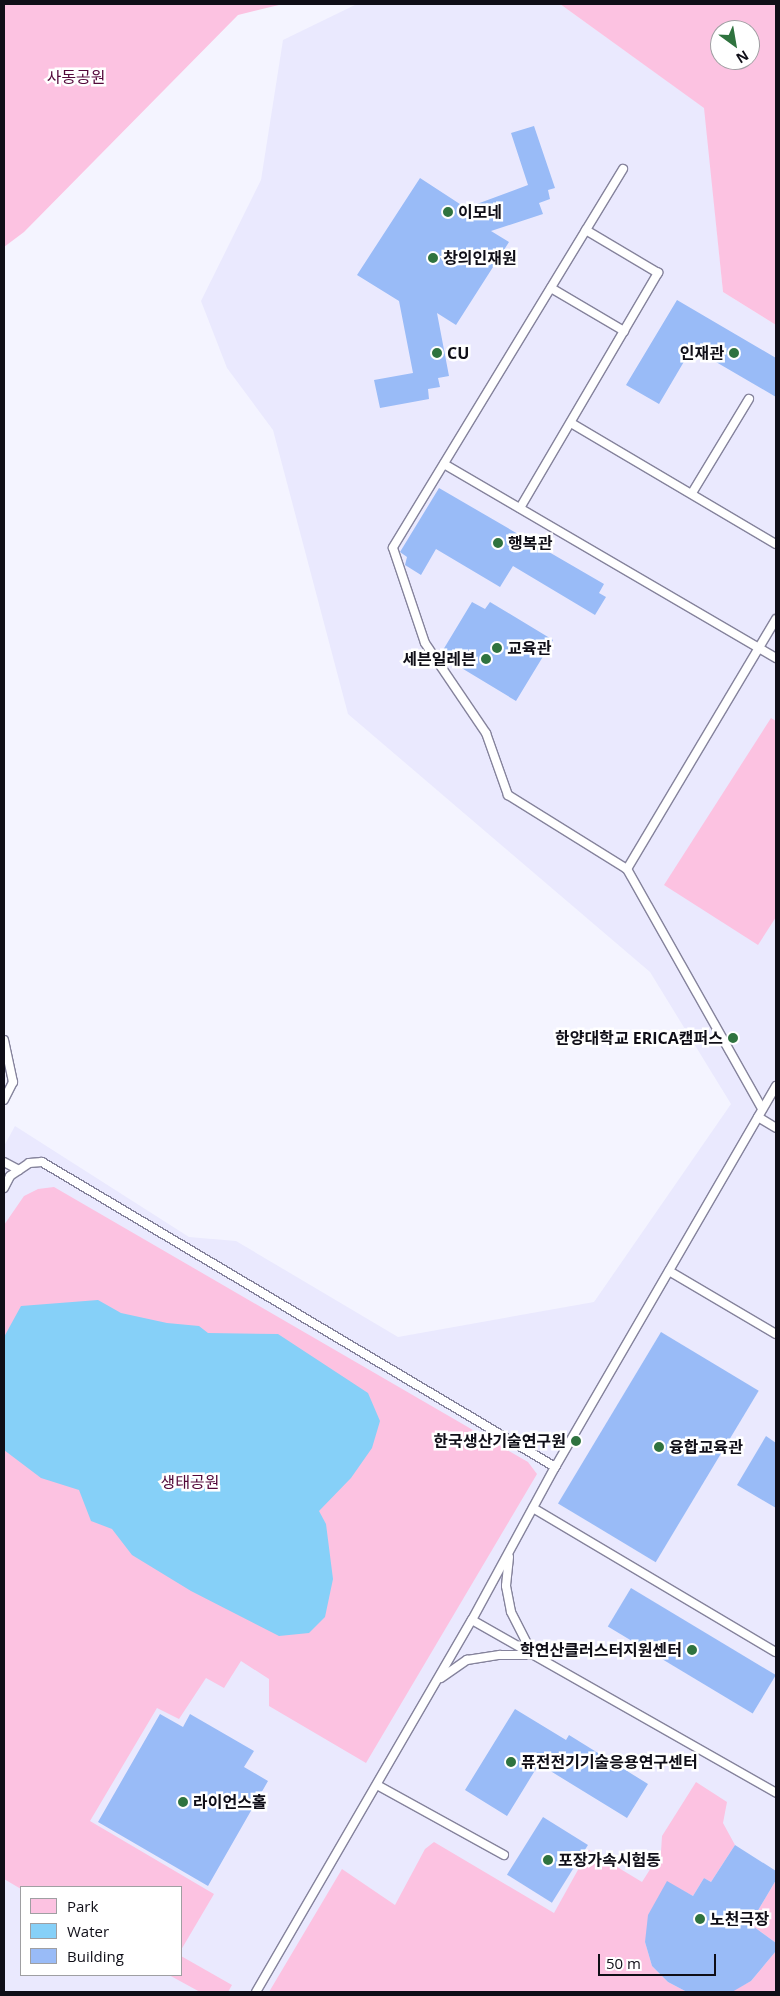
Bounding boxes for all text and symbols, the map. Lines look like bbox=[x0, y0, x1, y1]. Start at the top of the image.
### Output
north arrow bbox=[710, 20, 760, 70]
text: N bbox=[733, 46, 753, 68]
park label: 사동공원 bbox=[47, 67, 105, 87]
place label: 이모네 bbox=[458, 202, 502, 222]
marker: 이모네 bbox=[442, 206, 454, 218]
place label: 창의인재원 bbox=[443, 248, 517, 268]
marker: 창의인재원 bbox=[427, 252, 439, 264]
place label: CU bbox=[447, 343, 469, 363]
place label: 인재관 bbox=[680, 343, 724, 363]
marker: CU bbox=[431, 347, 443, 359]
marker: 인재관 bbox=[728, 347, 740, 359]
place label: 행복관 bbox=[508, 533, 552, 553]
marker: 행복관 bbox=[492, 537, 504, 549]
place label: 교육관 bbox=[507, 638, 551, 658]
marker: 교육관 bbox=[491, 642, 503, 654]
place label: 세븐일레븐 bbox=[402, 649, 476, 669]
marker: 세븐일레븐 bbox=[480, 653, 492, 665]
place label: 한양대학교 ERICA캠퍼스 bbox=[555, 1028, 723, 1048]
marker: 한양대학교 ERICA캠퍼스 bbox=[727, 1032, 739, 1044]
place label: 한국생산기술연구원 bbox=[434, 1431, 566, 1451]
marker: 한국생산기술연구원 bbox=[570, 1435, 582, 1447]
place label: 융합교육관 bbox=[669, 1437, 743, 1457]
marker: 융합교육관 bbox=[653, 1441, 665, 1453]
park label: 생태공원 bbox=[161, 1472, 219, 1492]
place label: 학연산클러스터지원센터 bbox=[520, 1640, 682, 1660]
marker: 학연산클러스터지원센터 bbox=[686, 1644, 698, 1656]
place label: 퓨전전기기술응용연구센터 bbox=[521, 1752, 698, 1772]
marker: 퓨전전기기술응용연구센터 bbox=[505, 1756, 517, 1768]
place label: 라이언스홀 bbox=[193, 1792, 267, 1812]
marker: 라이언스홀 bbox=[177, 1796, 189, 1808]
place label: 포장가속시험동 bbox=[558, 1850, 661, 1870]
marker: 포장가속시험동 bbox=[542, 1854, 554, 1866]
legend bbox=[20, 1886, 182, 1976]
text: Park bbox=[67, 1896, 98, 1916]
place label: 노천극장 bbox=[710, 1909, 769, 1929]
marker: 노천극장 bbox=[694, 1913, 706, 1925]
text: Water bbox=[67, 1921, 109, 1941]
scale bar bbox=[600, 1944, 718, 1976]
text: Building bbox=[67, 1946, 124, 1966]
text: 50 m bbox=[606, 1953, 641, 1973]

